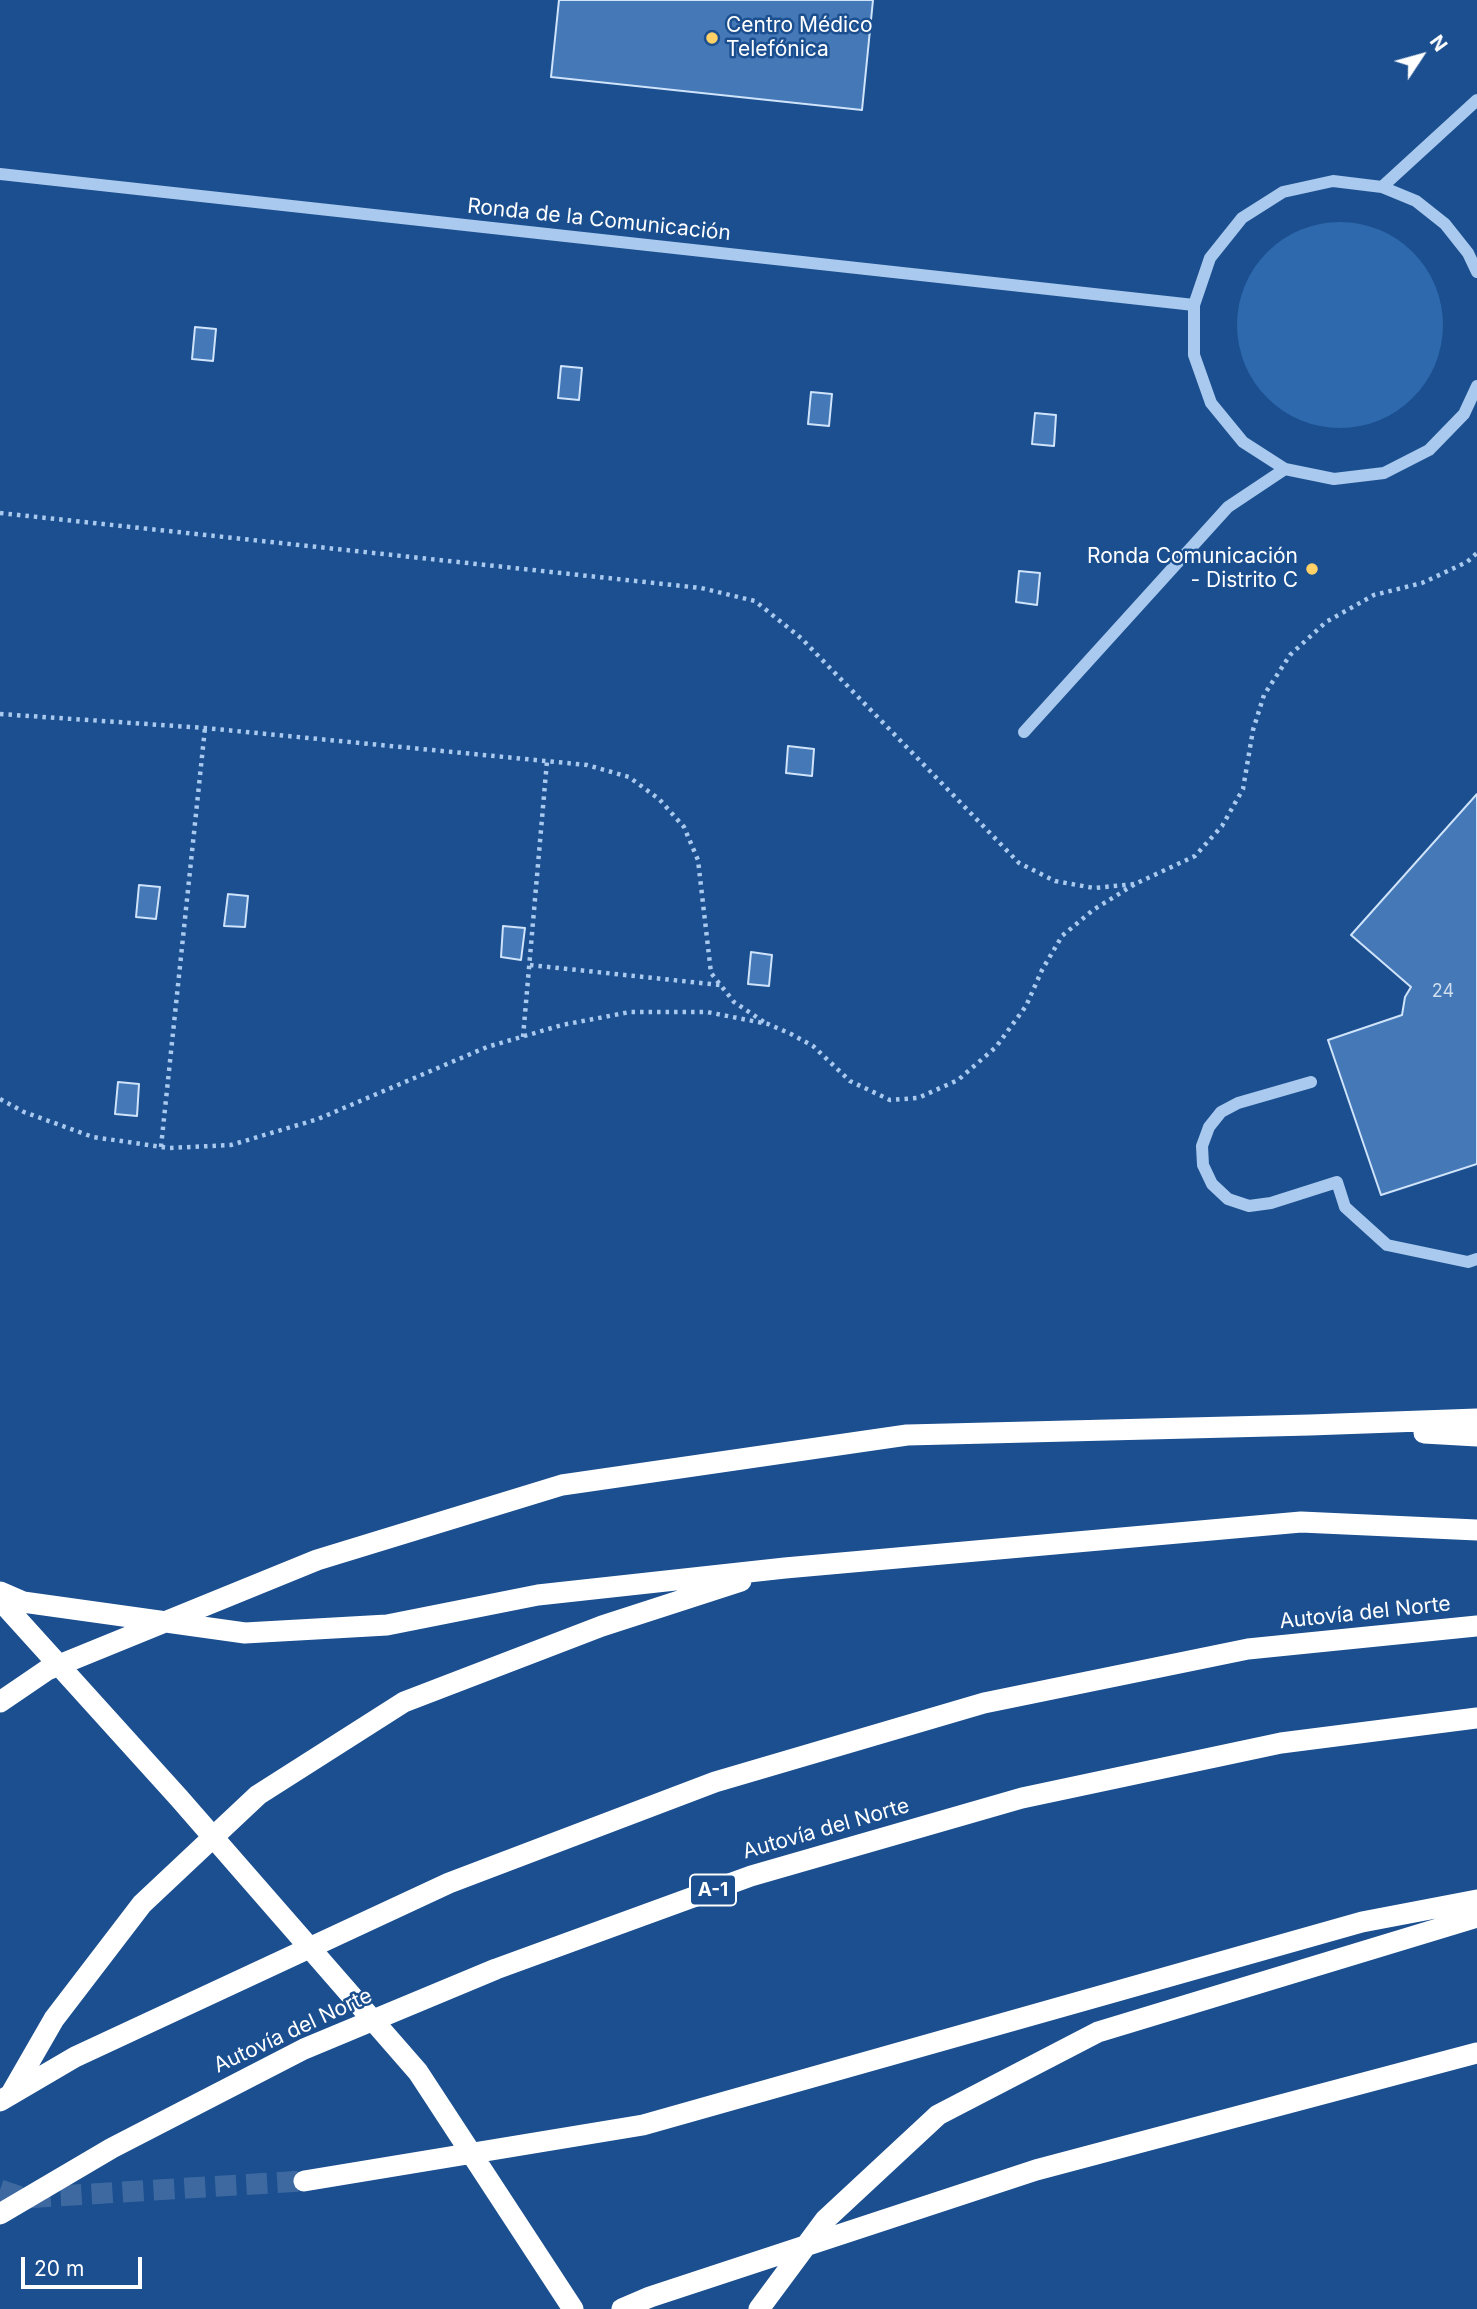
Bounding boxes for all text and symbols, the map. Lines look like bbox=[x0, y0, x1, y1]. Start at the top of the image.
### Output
place label: Centro Médico Telefónica bbox=[726, 13, 873, 63]
north arrow bbox=[1386, 21, 1456, 91]
marker: Centro Médico Telefónica bbox=[704, 30, 720, 46]
text: N bbox=[1425, 31, 1452, 56]
street label: Ronda de la Comunicación bbox=[466, 194, 732, 246]
place label: Ronda Comunicación - Distrito C bbox=[1087, 544, 1298, 594]
marker: Ronda Comunicación - Distrito C bbox=[1304, 561, 1320, 577]
house number: 24 bbox=[1432, 981, 1454, 1003]
street label: Autovía del Norte bbox=[1278, 1591, 1452, 1635]
street label: Autovía del Norte bbox=[740, 1793, 912, 1865]
road number: A-1 bbox=[690, 1874, 736, 1906]
street label: Autovía del Norte bbox=[210, 1983, 376, 2079]
scale bar bbox=[24, 2242, 145, 2286]
text: 20 m bbox=[34, 2256, 84, 2281]

